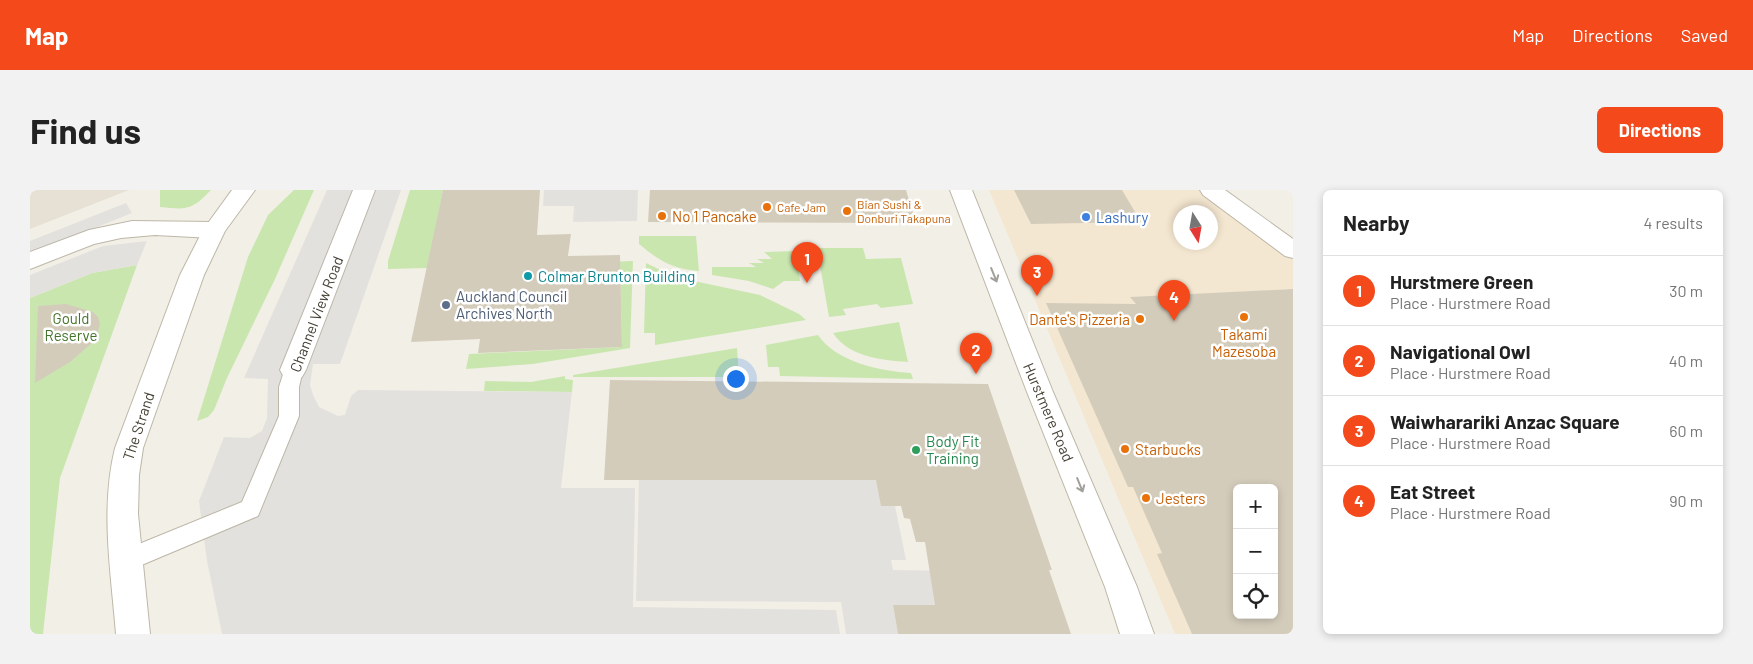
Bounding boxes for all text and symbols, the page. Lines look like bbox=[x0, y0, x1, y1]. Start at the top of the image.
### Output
text: Map bbox=[25, 21, 68, 50]
text: Map bbox=[1512, 24, 1544, 46]
text: Directions bbox=[1572, 24, 1653, 46]
text: Saved bbox=[1681, 24, 1728, 46]
button: Directions bbox=[1597, 107, 1723, 153]
text: Find us bbox=[30, 109, 141, 151]
place label: Bian Sushi & Donburi Takapuna bbox=[857, 197, 951, 225]
place label: Cafe Jam bbox=[777, 200, 826, 214]
marker: Cafe Jam bbox=[761, 201, 773, 213]
marker: Bian Sushi & Donburi Takapuna bbox=[841, 205, 853, 217]
north arrow bbox=[1173, 205, 1218, 250]
place label: No 1 Pancake bbox=[672, 207, 757, 225]
place label: Lashury bbox=[1096, 208, 1148, 226]
marker: No 1 Pancake bbox=[656, 210, 668, 222]
text: Nearby bbox=[1343, 210, 1409, 235]
marker: Lashury bbox=[1080, 211, 1092, 223]
text: 4 results bbox=[1643, 213, 1703, 232]
pin: 1 bbox=[791, 242, 823, 283]
street label: Channel View Road bbox=[286, 253, 346, 375]
pin: 3 bbox=[1021, 255, 1053, 296]
place label: Colmar Brunton Building bbox=[538, 267, 695, 285]
one-way arrow bbox=[990, 267, 999, 282]
marker: Colmar Brunton Building bbox=[522, 270, 534, 282]
text: Hurstmere Green bbox=[1390, 270, 1533, 293]
pin: 4 bbox=[1158, 280, 1190, 321]
text: 1 bbox=[1356, 281, 1362, 300]
text: 30 m bbox=[1669, 281, 1703, 300]
place label: Auckland Council Archives North bbox=[456, 287, 567, 322]
text: Place · Hurstmere Road bbox=[1390, 293, 1551, 312]
marker: Auckland Council Archives North bbox=[440, 299, 452, 311]
park label: Gould Reserve bbox=[45, 309, 97, 344]
place label: Dante's Pizzeria bbox=[1029, 310, 1130, 328]
marker: Takami Mazesoba bbox=[1238, 311, 1250, 323]
marker: Dante's Pizzeria bbox=[1134, 313, 1146, 325]
place label: Takami Mazesoba bbox=[1212, 325, 1276, 360]
pin: 2 bbox=[960, 333, 992, 374]
text: Navigational Owl bbox=[1390, 340, 1530, 363]
text: 2 bbox=[1355, 351, 1363, 370]
text: 40 m bbox=[1669, 351, 1703, 370]
street label: Hurstmere Road bbox=[1020, 360, 1078, 464]
text: Place · Hurstmere Road bbox=[1390, 363, 1551, 382]
your location bbox=[723, 366, 749, 392]
street label: The Strand bbox=[118, 389, 158, 463]
text: Waiwharariki Anzac Square bbox=[1390, 410, 1620, 433]
text: 3 bbox=[1355, 421, 1363, 440]
text: 60 m bbox=[1669, 421, 1703, 440]
place label: Body Fit Training bbox=[926, 432, 980, 467]
text: Place · Hurstmere Road bbox=[1390, 433, 1551, 452]
place label: Starbucks bbox=[1135, 440, 1201, 458]
marker: Starbucks bbox=[1119, 443, 1131, 455]
marker: Body Fit Training bbox=[910, 444, 922, 456]
one-way arrow bbox=[1075, 477, 1085, 492]
text: Eat Street bbox=[1390, 480, 1475, 503]
map controls bbox=[1233, 484, 1278, 619]
button: + bbox=[1233, 484, 1278, 529]
place label: Jesters bbox=[1156, 489, 1206, 507]
text: 4 bbox=[1354, 491, 1364, 510]
text: 90 m bbox=[1669, 491, 1703, 510]
marker: Jesters bbox=[1140, 492, 1152, 504]
text: Place · Hurstmere Road bbox=[1390, 503, 1551, 522]
button: − bbox=[1233, 529, 1278, 574]
button: locate bbox=[1233, 574, 1278, 619]

